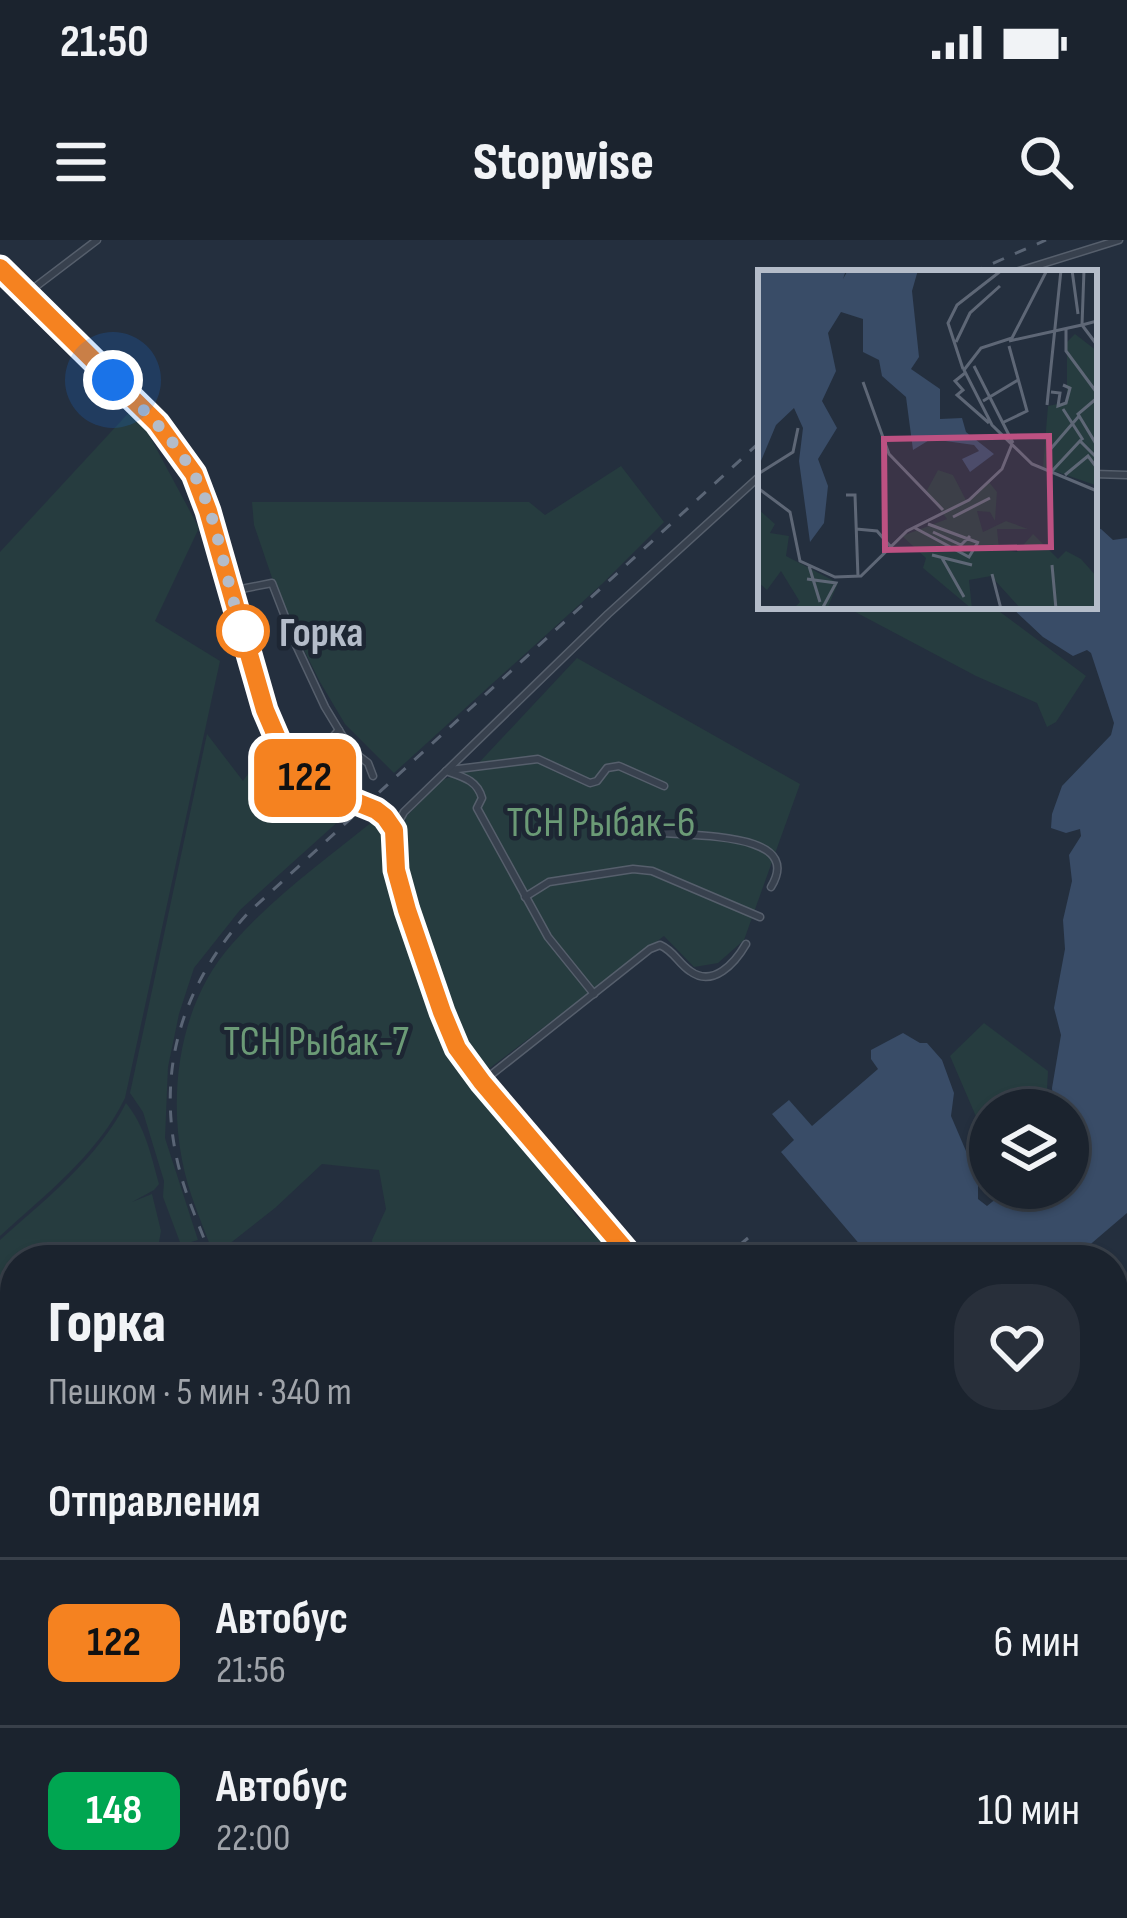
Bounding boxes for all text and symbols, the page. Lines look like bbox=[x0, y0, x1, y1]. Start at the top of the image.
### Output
text: 21:50 bbox=[60, 15, 149, 70]
icon: menu bbox=[48, 129, 114, 195]
icon: search bbox=[1013, 129, 1079, 195]
text: Stopwise bbox=[473, 130, 654, 195]
inset map bbox=[758, 270, 1097, 609]
your location bbox=[83, 350, 143, 410]
marker: Горка bbox=[218, 606, 268, 656]
place label: Горка bbox=[279, 608, 363, 659]
line badge: 122 bbox=[236, 739, 374, 817]
text: 122 bbox=[278, 752, 332, 803]
park label: ТСН Рыбак-6 bbox=[507, 798, 695, 849]
park label: ТСН Рыбак-7 bbox=[223, 1017, 409, 1068]
map controls bbox=[969, 1089, 1089, 1209]
button: layers bbox=[969, 1089, 1089, 1209]
button: heart bbox=[954, 1284, 1080, 1410]
text: Горка bbox=[48, 1290, 166, 1358]
text: Пешком · 5 мин · 340 m bbox=[48, 1369, 352, 1416]
text: Отправления bbox=[48, 1475, 261, 1530]
text: Автобус bbox=[216, 1592, 348, 1647]
text: 6 мин bbox=[994, 1615, 1080, 1670]
text: 122 bbox=[87, 1617, 141, 1668]
text: 21:56 bbox=[216, 1647, 286, 1694]
text: Автобус bbox=[216, 1760, 348, 1815]
text: 10 мин bbox=[977, 1783, 1080, 1838]
text: 148 bbox=[86, 1785, 142, 1836]
text: 22:00 bbox=[216, 1815, 290, 1862]

